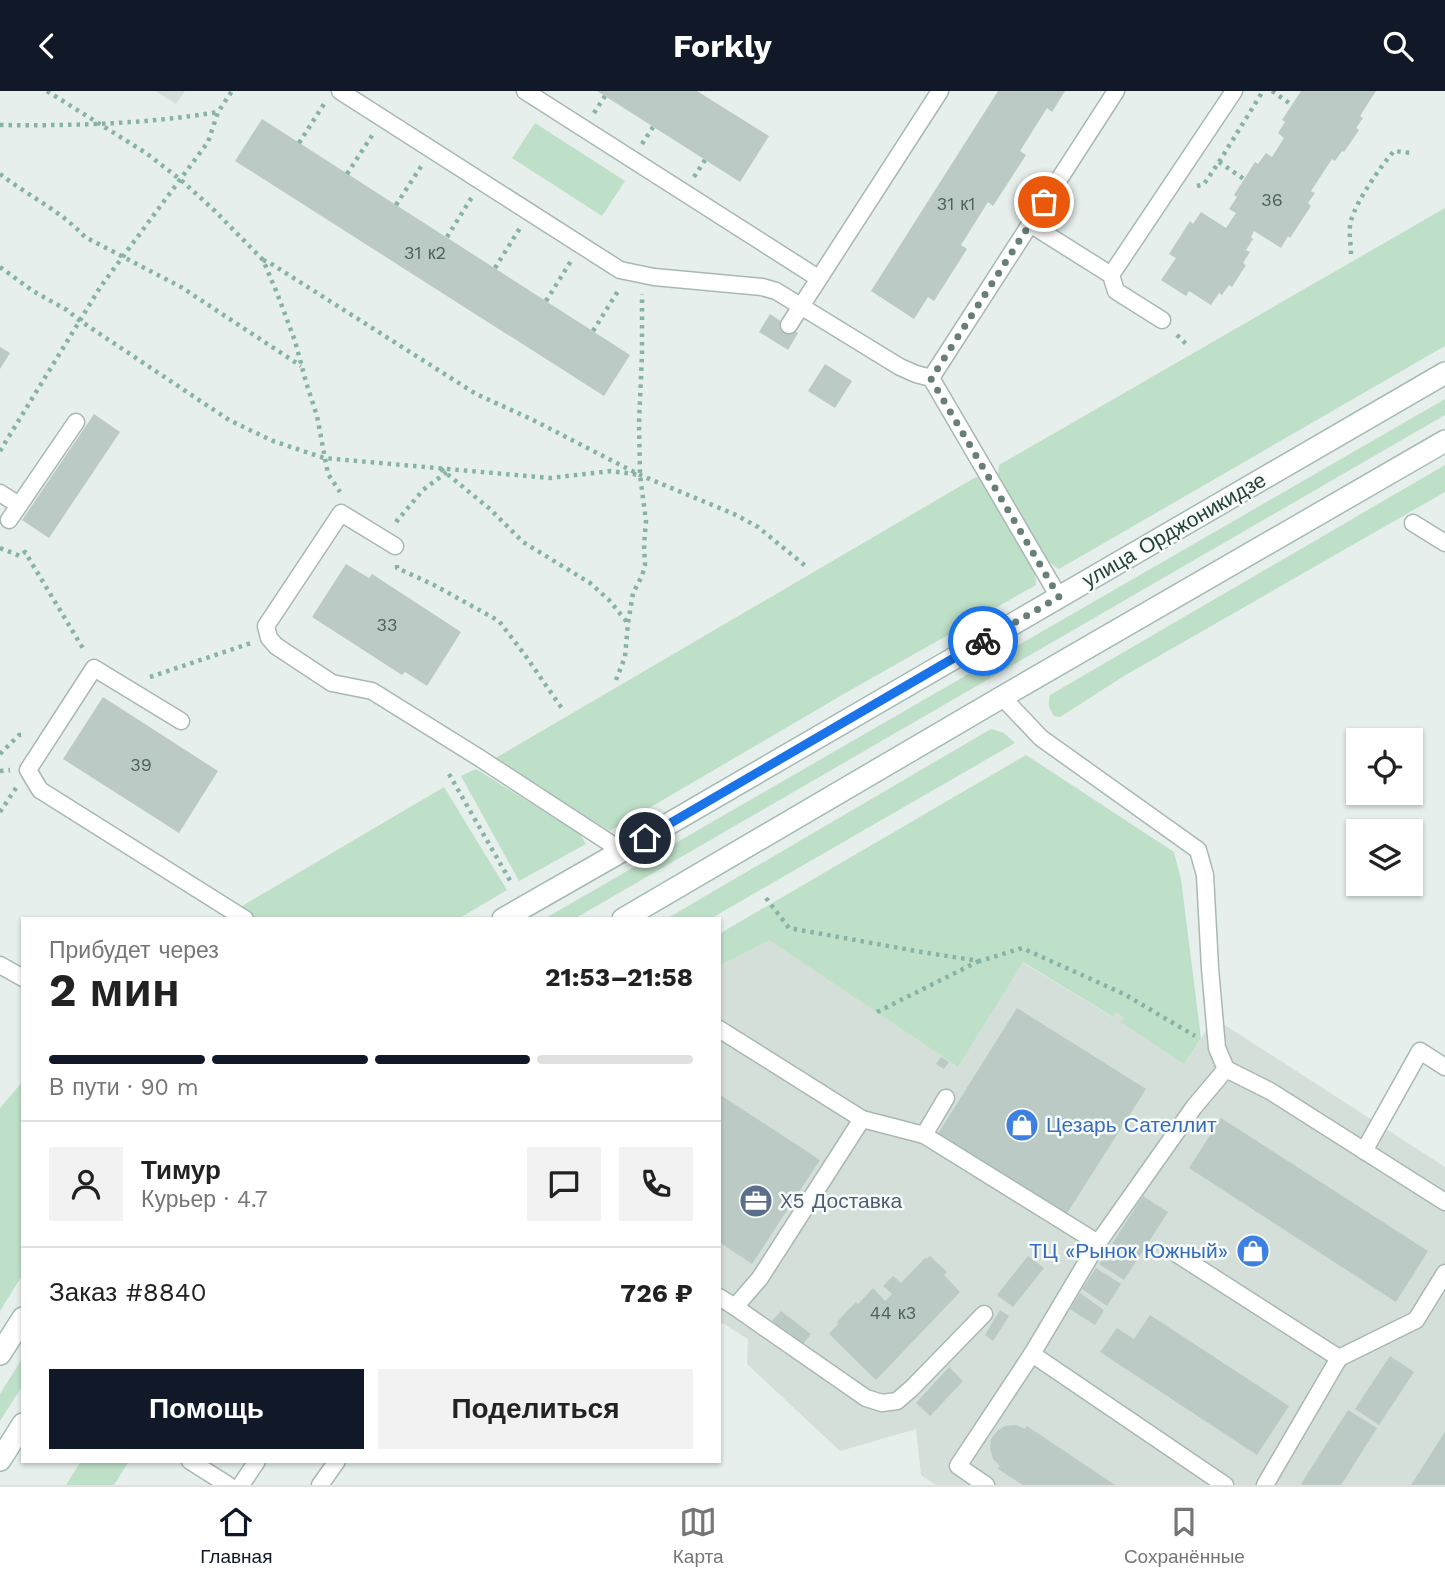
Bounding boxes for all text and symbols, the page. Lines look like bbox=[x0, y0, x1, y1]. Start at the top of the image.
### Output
icon: back bbox=[28, 27, 66, 65]
text: Forkly bbox=[673, 27, 772, 65]
icon: search bbox=[1379, 27, 1417, 65]
pin bbox=[1014, 172, 1074, 232]
icon: bag bbox=[1025, 183, 1063, 221]
house number: 36 bbox=[1261, 189, 1283, 210]
house number: 31 к1 bbox=[937, 193, 975, 214]
house number: 31 к2 bbox=[404, 242, 446, 263]
street label: улица Орджоникидзе bbox=[1077, 467, 1270, 592]
courier bbox=[948, 606, 1018, 676]
house number: 33 bbox=[377, 614, 398, 635]
icon: bike bbox=[964, 622, 1002, 660]
map controls bbox=[1346, 728, 1423, 896]
button: locate bbox=[1346, 728, 1423, 805]
house number: 39 bbox=[130, 754, 152, 775]
pin bbox=[615, 808, 675, 868]
icon: home bbox=[626, 819, 664, 857]
button: layers bbox=[1346, 819, 1423, 896]
text: Прибудет через bbox=[49, 937, 219, 964]
text: 21:53–21:58 bbox=[545, 962, 693, 992]
text: 2 мин bbox=[49, 963, 180, 1017]
text: В пути · 90 m bbox=[49, 1074, 199, 1101]
shop icon: Цезарь Сателлит bbox=[1003, 1106, 1041, 1144]
place label: Цезарь Сателлит bbox=[1046, 1112, 1217, 1137]
button: person bbox=[49, 1147, 123, 1221]
button: chat bbox=[527, 1147, 601, 1221]
button: phone bbox=[619, 1147, 693, 1221]
text: Тимур bbox=[141, 1155, 221, 1185]
office icon: X5 Доставка bbox=[737, 1182, 775, 1220]
text: Курьер · 4.7 bbox=[141, 1186, 268, 1213]
place label: X5 Доставка bbox=[780, 1188, 903, 1213]
shop icon: ТЦ «Рынок Южный» bbox=[1234, 1232, 1272, 1270]
place label: ТЦ «Рынок Южный» bbox=[1029, 1238, 1228, 1263]
text: Заказ #8840 bbox=[49, 1277, 207, 1307]
text: 726 ₽ bbox=[620, 1278, 693, 1308]
house number: 44 к3 bbox=[870, 1302, 916, 1323]
button: Помощь bbox=[49, 1369, 364, 1449]
button: Поделиться bbox=[378, 1369, 693, 1449]
tab: Главная bbox=[200, 1503, 272, 1568]
tab: Карта bbox=[673, 1503, 724, 1568]
tab: Сохранённые bbox=[1124, 1503, 1245, 1568]

